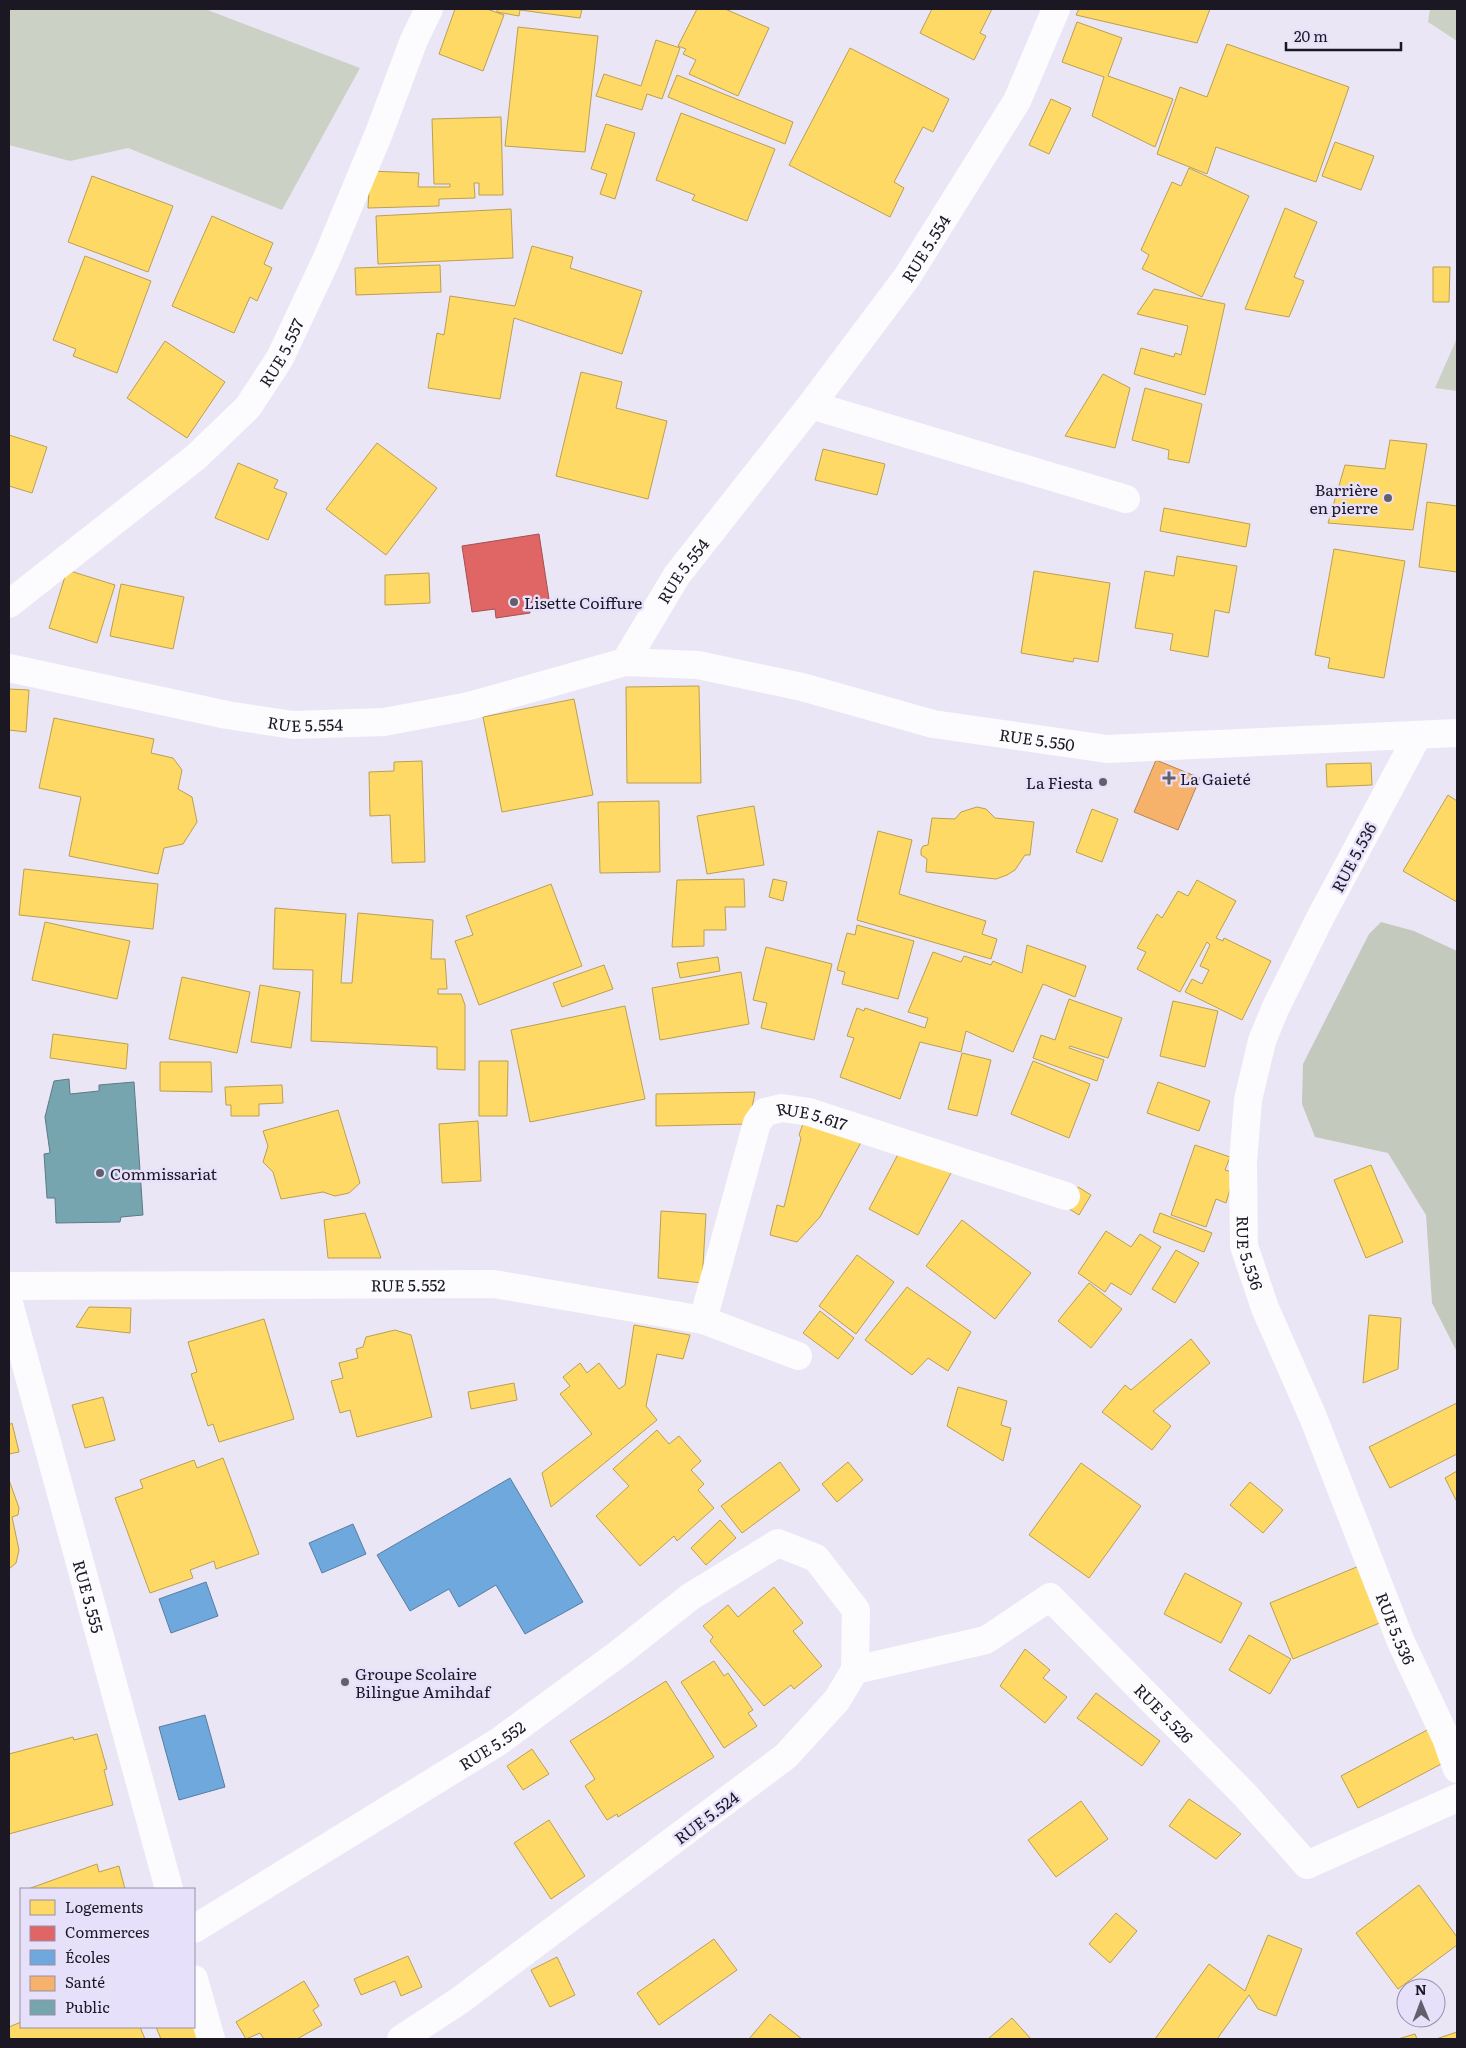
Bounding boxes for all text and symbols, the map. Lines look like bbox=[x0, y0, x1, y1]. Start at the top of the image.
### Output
scale bar bbox=[1286, 20, 1401, 52]
text: 20 m bbox=[1294, 24, 1328, 47]
street label: RUE 5.554 bbox=[895, 209, 955, 286]
street label: RUE 5.557 bbox=[252, 314, 309, 391]
place label: Barrière en pierre bbox=[1309, 477, 1378, 519]
marker: Barrière en pierre bbox=[1382, 492, 1394, 504]
street label: RUE 5.554 bbox=[651, 533, 714, 608]
place label: Lisette Coiffure bbox=[524, 590, 642, 614]
marker: Lisette Coiffure bbox=[508, 596, 520, 608]
street label: RUE 5.554 bbox=[266, 709, 344, 737]
street label: RUE 5.550 bbox=[998, 722, 1076, 756]
place label: La Gaieté bbox=[1180, 766, 1251, 790]
place label: La Fiesta bbox=[1026, 770, 1093, 794]
marker: La Gaieté bbox=[1162, 771, 1176, 785]
marker: La Fiesta bbox=[1097, 776, 1109, 788]
street label: RUE 5.536 bbox=[1325, 818, 1382, 896]
street label: RUE 5.617 bbox=[773, 1095, 851, 1136]
place label: Commissariat bbox=[110, 1161, 218, 1185]
marker: Commissariat bbox=[94, 1167, 106, 1179]
street label: RUE 5.536 bbox=[1232, 1215, 1270, 1293]
street label: RUE 5.552 bbox=[371, 1272, 445, 1297]
street label: RUE 5.555 bbox=[68, 1557, 111, 1636]
street label: RUE 5.536 bbox=[1371, 1589, 1422, 1669]
place label: Groupe Scolaire Bilingue Amihdaf bbox=[355, 1661, 492, 1703]
marker: Groupe Scolaire Bilingue Amihdaf bbox=[339, 1676, 351, 1688]
street label: RUE 5.526 bbox=[1129, 1678, 1199, 1748]
street label: RUE 5.552 bbox=[454, 1714, 530, 1775]
street label: RUE 5.524 bbox=[669, 1785, 743, 1849]
legend bbox=[20, 1888, 195, 2028]
text: Logements bbox=[65, 1895, 143, 1918]
text: Commerces bbox=[65, 1920, 150, 1943]
text: Écoles bbox=[65, 1945, 110, 1968]
text: Santé bbox=[65, 1970, 105, 1993]
north arrow bbox=[1396, 1978, 1446, 2028]
text: N bbox=[1415, 1979, 1427, 1999]
text: Public bbox=[65, 1995, 110, 2018]

